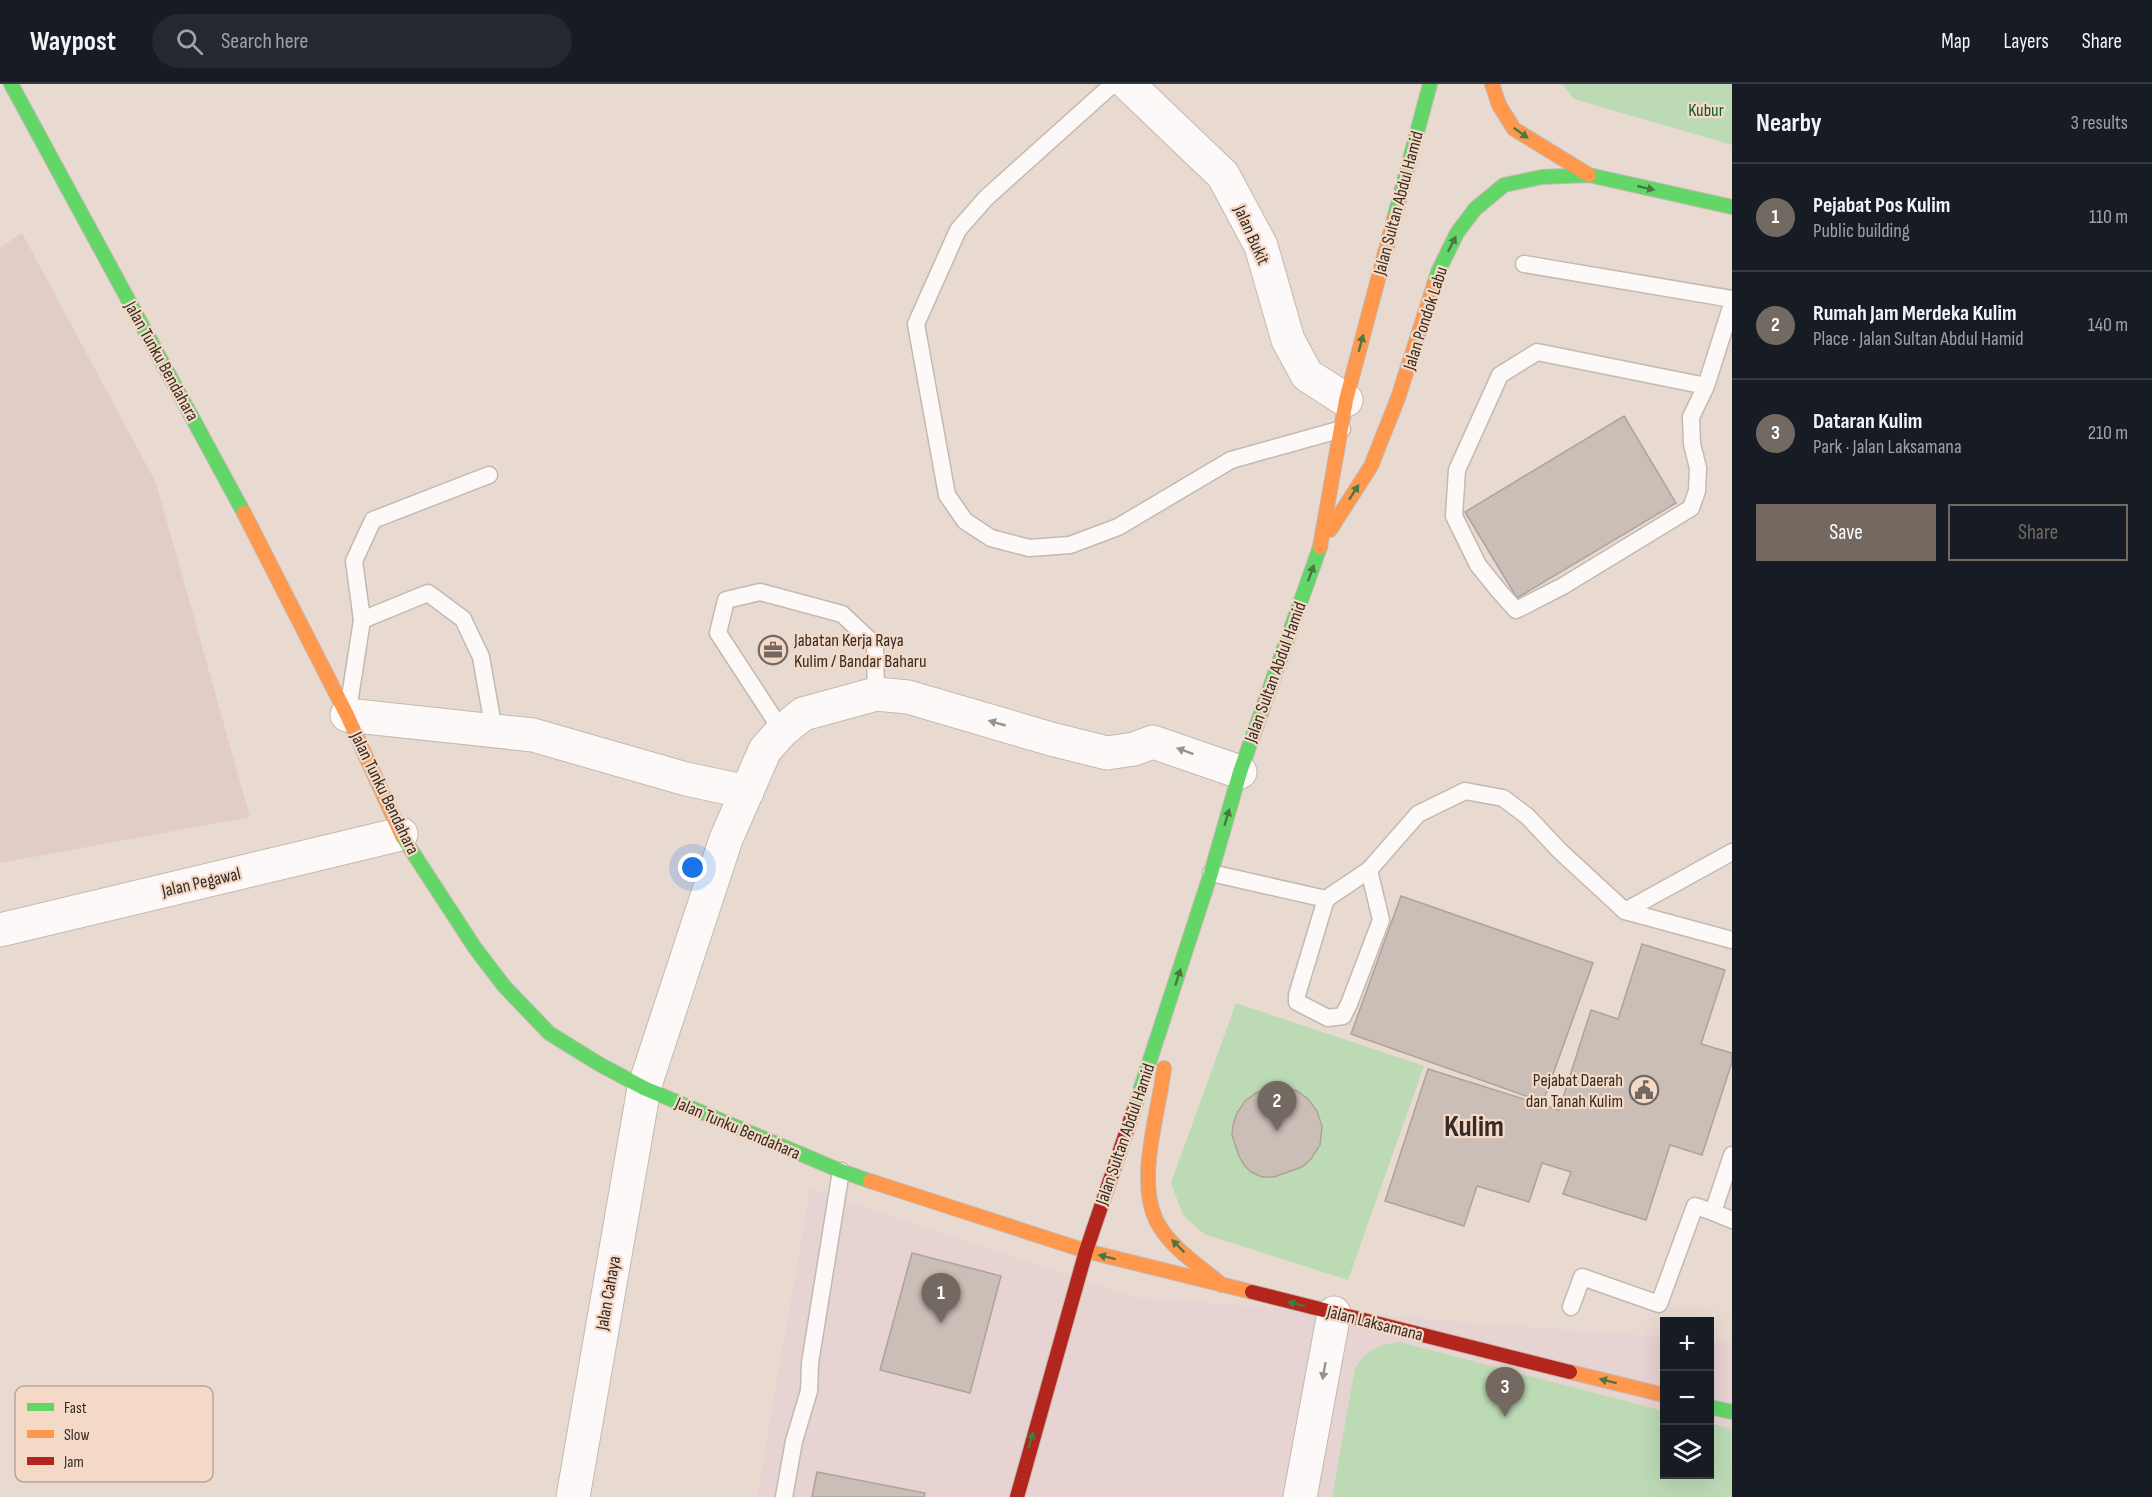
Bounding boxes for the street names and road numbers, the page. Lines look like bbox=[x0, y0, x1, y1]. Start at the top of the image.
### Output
street label: Jalan Sultan Abdul Hamid bbox=[1369, 129, 1428, 278]
street label: Jalan Bukit bbox=[1229, 201, 1274, 269]
street label: Jalan Pondok Labu bbox=[1399, 264, 1452, 373]
street label: Jalan Tunku Bendahara bbox=[119, 297, 203, 425]
street label: Jalan Sultan Abdul Hamid bbox=[1240, 599, 1311, 746]
street label: Jalan Tunku Bendahara bbox=[345, 728, 423, 858]
street label: Jalan Pegawal bbox=[159, 863, 243, 902]
street label: Jalan Sultan Abdul Hamid bbox=[1091, 1061, 1160, 1209]
street label: Jalan Tunku Bendahara bbox=[671, 1092, 804, 1164]
street label: Jalan Cahaya bbox=[591, 1254, 625, 1333]
street label: Jalan Laksamana bbox=[1324, 1301, 1425, 1346]

